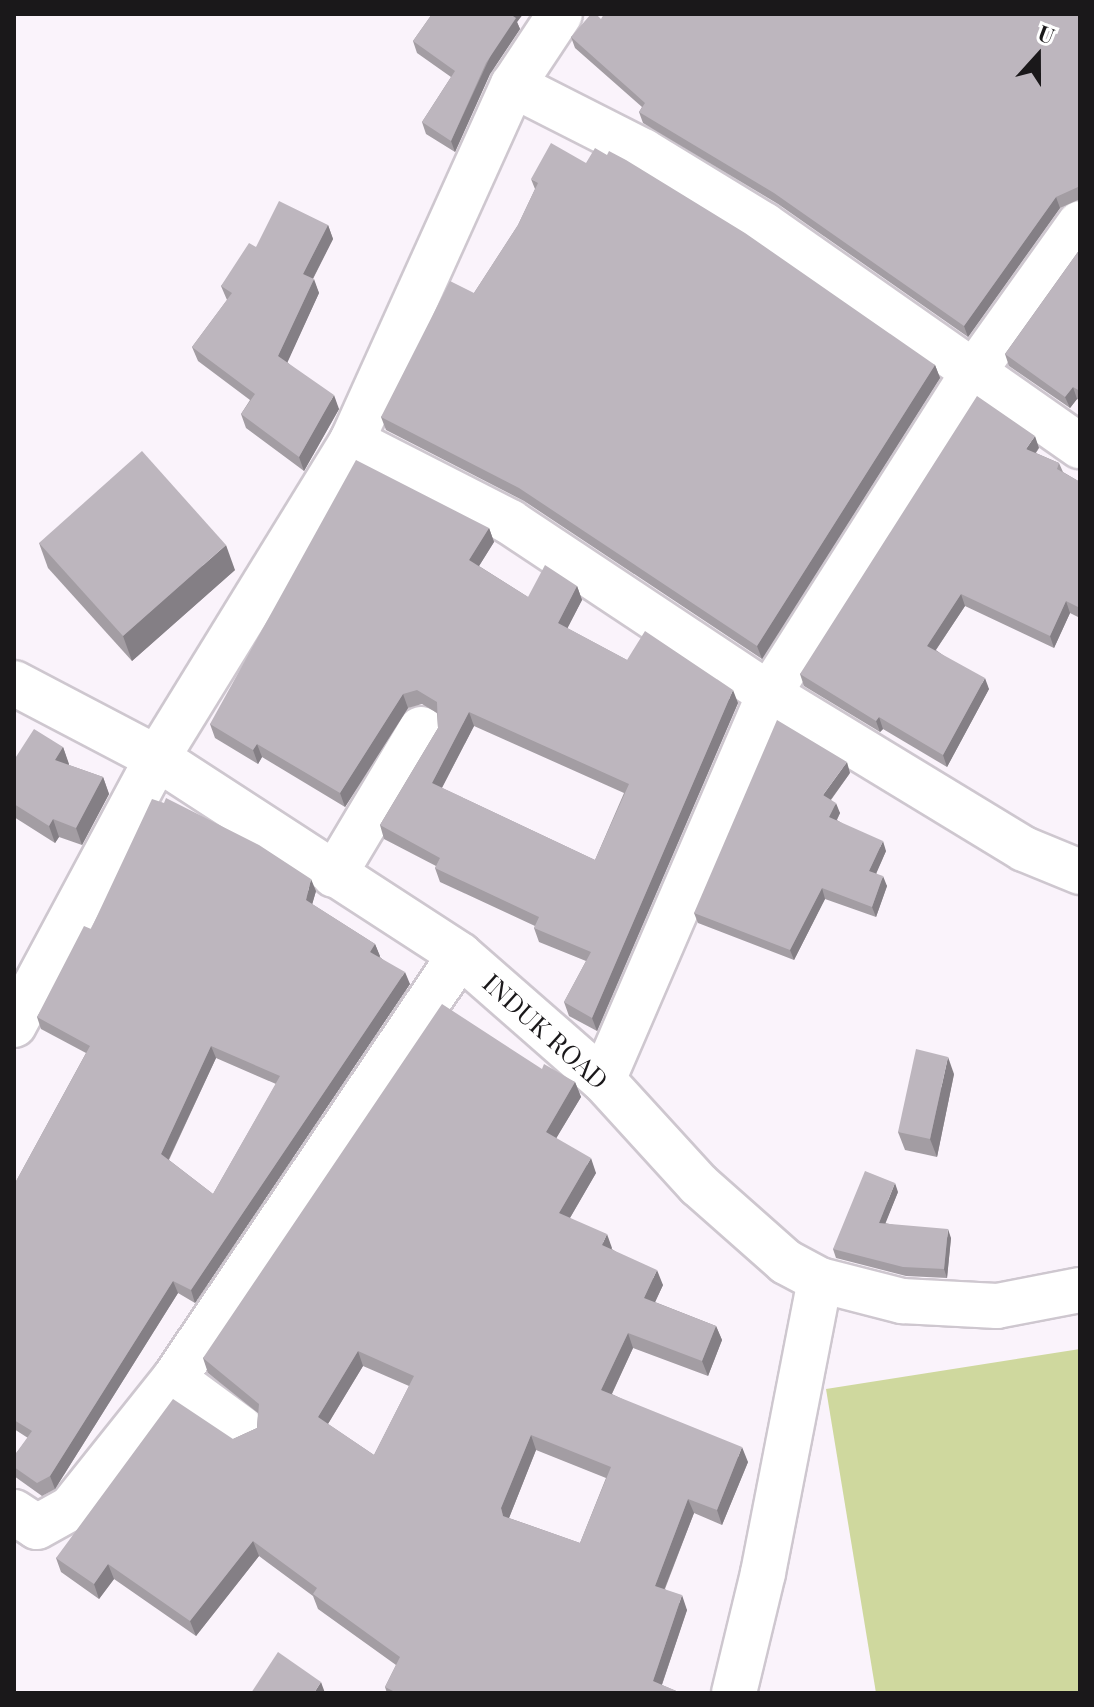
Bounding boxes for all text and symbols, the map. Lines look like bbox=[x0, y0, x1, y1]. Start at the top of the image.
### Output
north arrow bbox=[998, 16, 1078, 96]
text: U bbox=[1034, 17, 1059, 50]
street label: INDUK ROAD bbox=[477, 967, 615, 1095]

